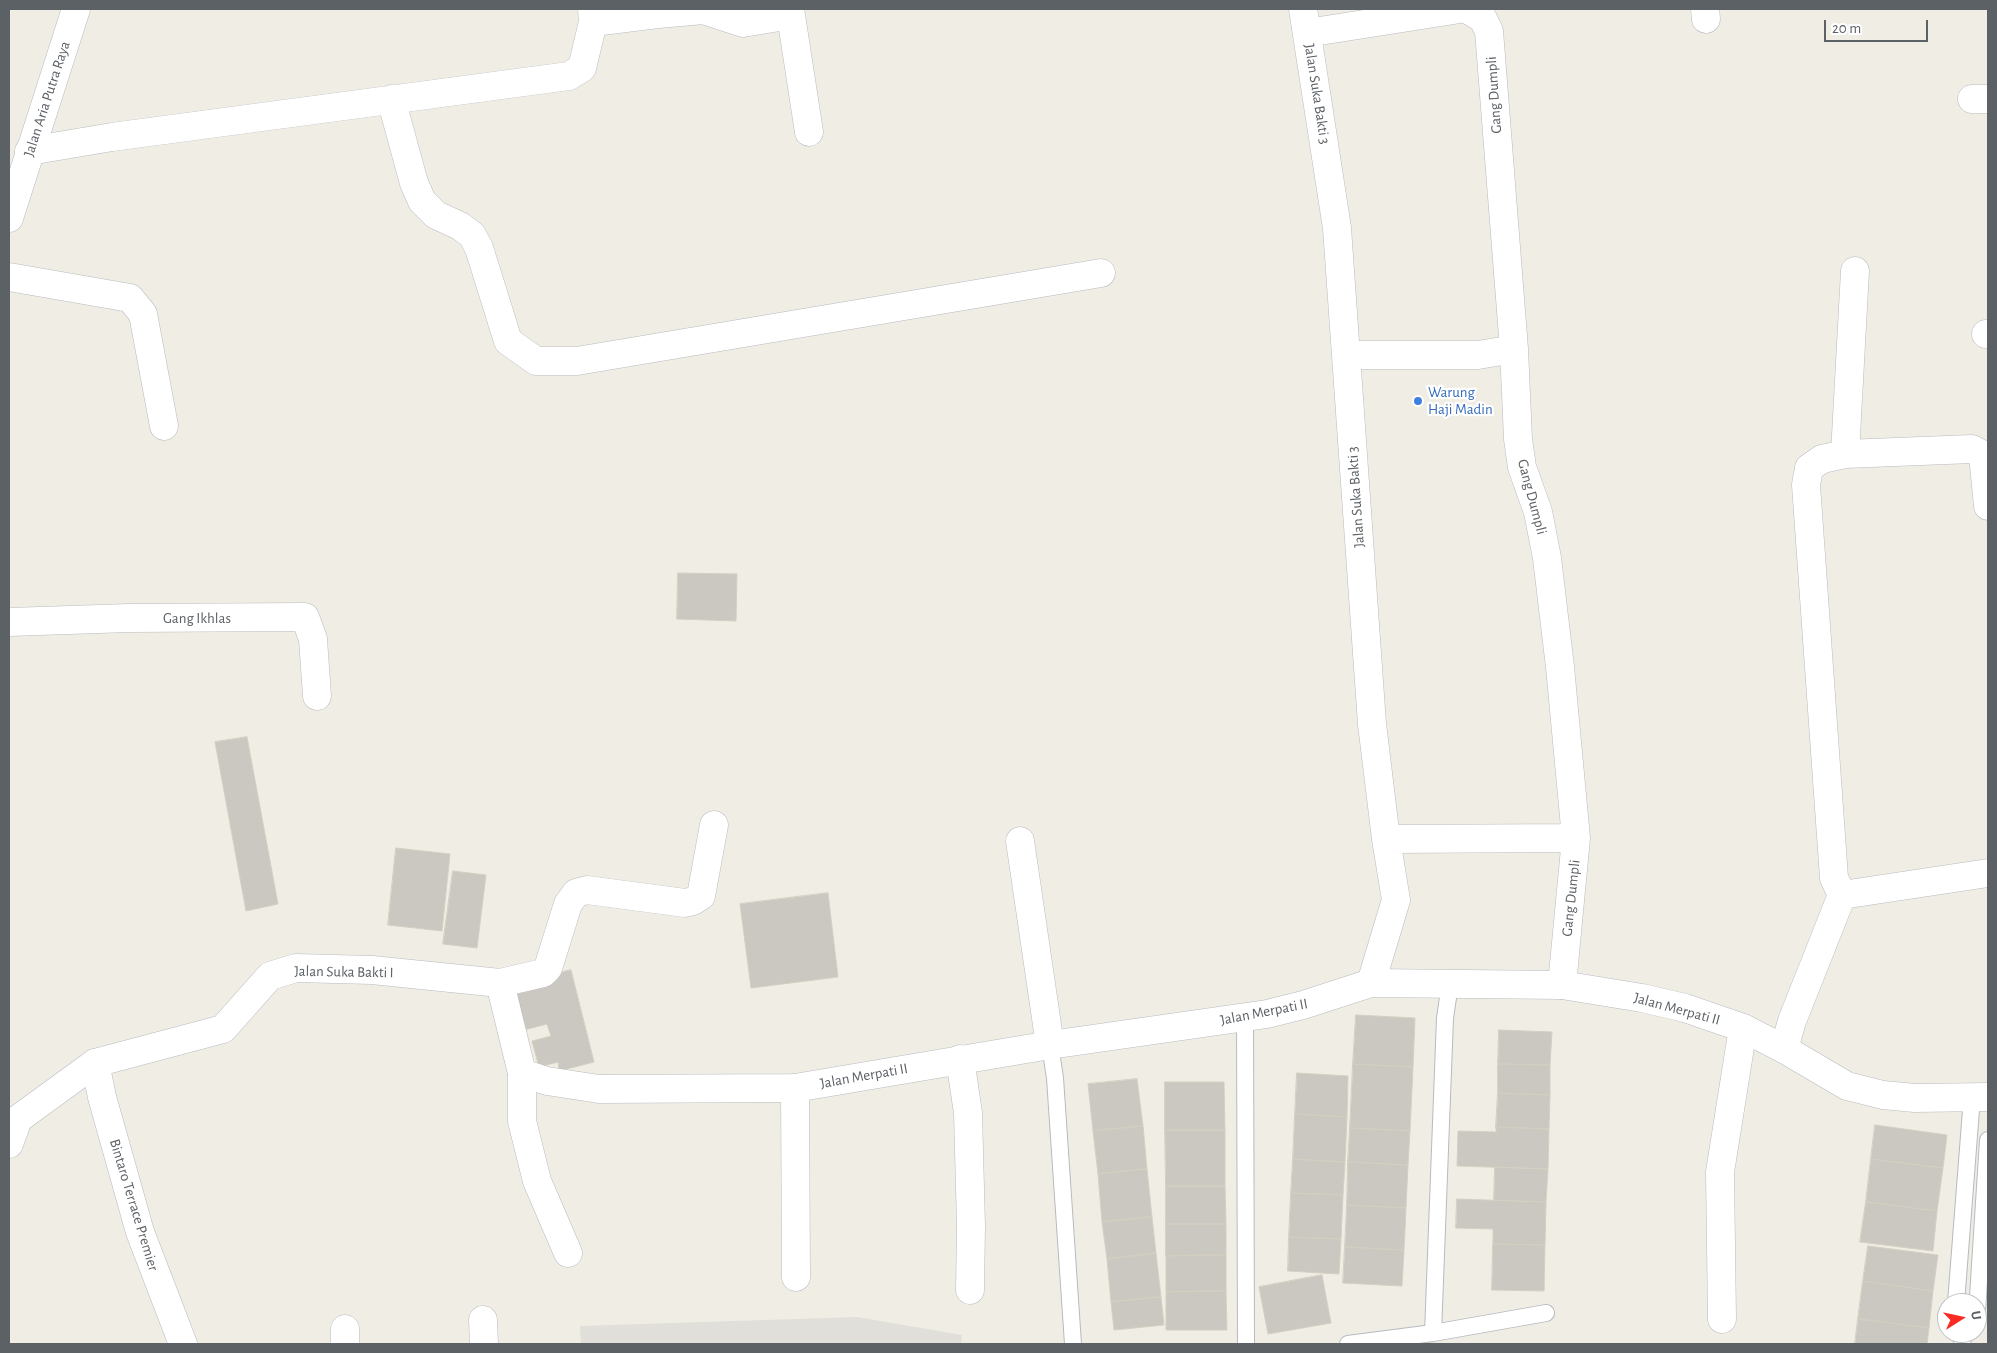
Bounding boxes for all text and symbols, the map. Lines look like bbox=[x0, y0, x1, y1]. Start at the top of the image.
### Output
scale bar bbox=[1827, 10, 1931, 42]
text: 20 m bbox=[1832, 21, 1861, 36]
street label: Jalan Aria Putra Raya bbox=[20, 39, 74, 159]
street label: Jalan Suka Bakti 3 bbox=[1300, 42, 1334, 146]
street label: Gang Dumpli bbox=[1482, 56, 1506, 134]
place label: Warung Haji Madin bbox=[1428, 383, 1493, 418]
marker: Warung Haji Madin bbox=[1412, 395, 1424, 407]
street label: Jalan Suka Bakti 3 bbox=[1343, 446, 1369, 548]
street label: Gang Dumpli bbox=[1513, 457, 1551, 537]
street label: Gang Ikhlas bbox=[163, 609, 231, 627]
street label: Gang Dumpli bbox=[1558, 859, 1584, 937]
street label: Jalan Suka Bakti I bbox=[294, 962, 394, 982]
street label: Jalan Merpati II bbox=[1632, 989, 1722, 1029]
street label: Jalan Merpati II bbox=[1219, 995, 1309, 1029]
street label: Jalan Merpati II bbox=[819, 1059, 909, 1093]
street label: Bintaro Terrace Premier bbox=[105, 1137, 163, 1273]
north arrow bbox=[1937, 1293, 1987, 1343]
text: U bbox=[1968, 1310, 1983, 1321]

